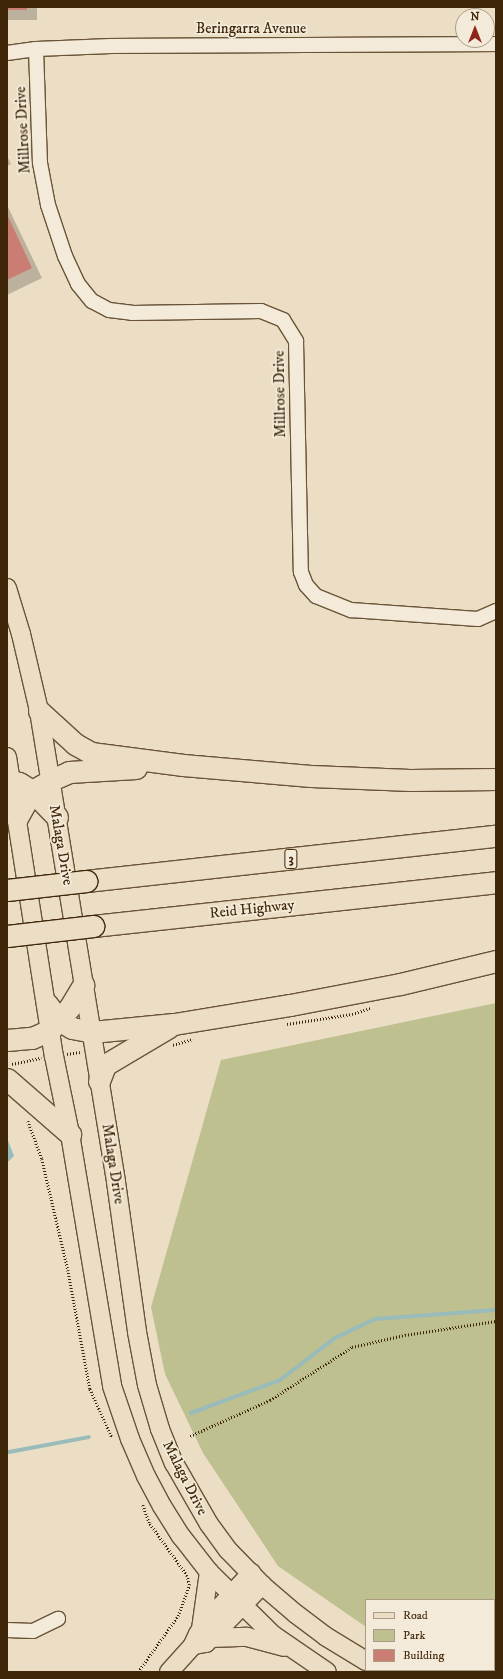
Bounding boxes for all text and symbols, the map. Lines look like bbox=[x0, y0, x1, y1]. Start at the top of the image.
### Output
north arrow bbox=[455, 8, 495, 48]
text: N bbox=[470, 10, 480, 24]
street label: Beringarra Avenue bbox=[196, 20, 306, 38]
street label: Millrose Drive bbox=[12, 86, 34, 174]
street label: Millrose Drive bbox=[270, 350, 290, 438]
street label: Malaga Drive bbox=[45, 803, 77, 887]
road number: 3 bbox=[284, 847, 298, 871]
street label: Reid Highway bbox=[209, 896, 295, 922]
street label: Malaga Drive bbox=[98, 1122, 128, 1206]
street label: Malaga Drive bbox=[159, 1438, 211, 1518]
legend bbox=[365, 1599, 495, 1671]
text: Road bbox=[403, 1608, 428, 1623]
text: Park bbox=[403, 1628, 425, 1643]
text: Building bbox=[403, 1648, 444, 1663]

